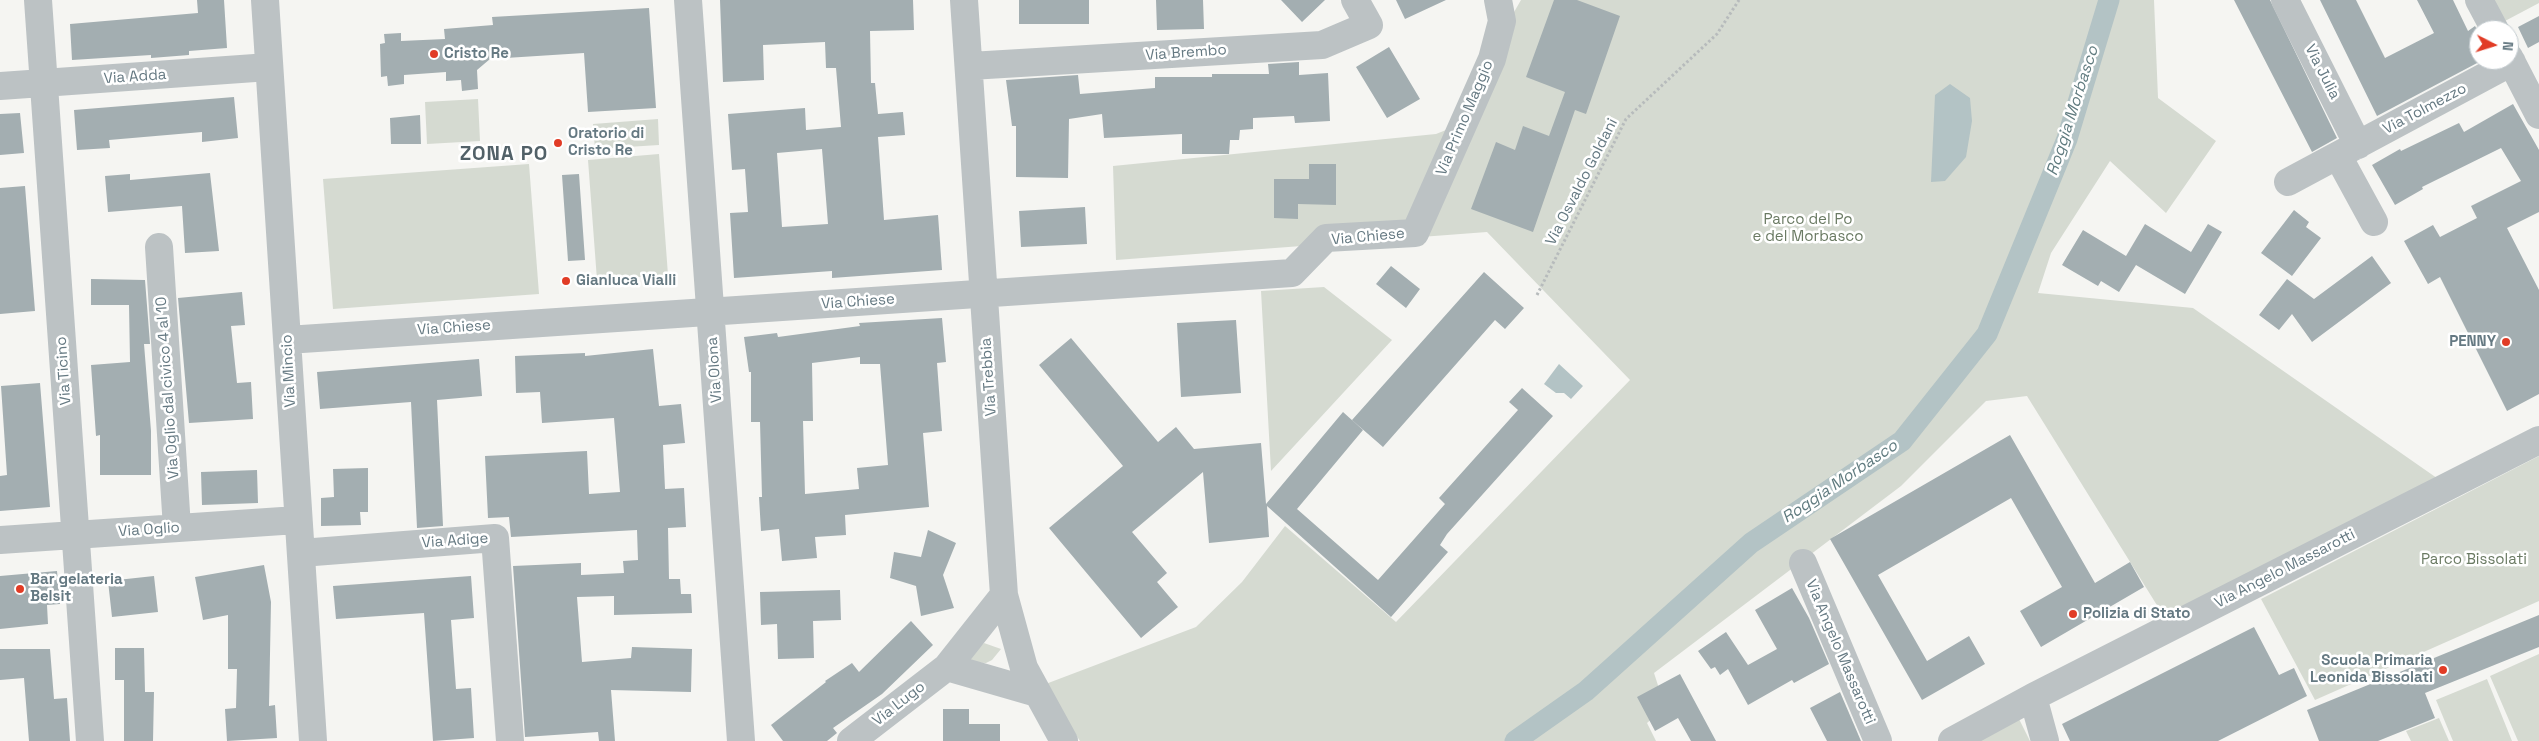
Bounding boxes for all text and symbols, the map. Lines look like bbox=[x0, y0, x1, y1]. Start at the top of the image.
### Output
north arrow bbox=[2469, 20, 2519, 70]
street label: Via Brembo bbox=[1145, 41, 1227, 65]
text: N bbox=[2499, 41, 2517, 52]
street label: Via Julia bbox=[2301, 42, 2343, 102]
water label: Roggia Morbasco bbox=[2043, 44, 2103, 178]
place label: Cristo Re bbox=[444, 45, 509, 63]
marker: Cristo Re bbox=[428, 48, 440, 60]
street label: Via Primo Maggio bbox=[1433, 58, 1497, 178]
street label: Via Adda bbox=[103, 66, 167, 88]
street label: Via Tolmezzo bbox=[2380, 80, 2470, 138]
street label: Via Osvaldo Goldani bbox=[1542, 116, 1622, 248]
place label: Oratorio di Cristo Re bbox=[568, 125, 644, 160]
marker: Oratorio di Cristo Re bbox=[552, 137, 564, 149]
district label: ZONA PO bbox=[459, 143, 549, 167]
park label: Parco del Po e del Morbasco bbox=[1752, 211, 1864, 246]
street label: Via Chiese bbox=[1331, 225, 1405, 249]
place label: Gianluca Vialli bbox=[576, 272, 676, 290]
marker: Gianluca Vialli bbox=[560, 275, 572, 287]
street label: Via Chiese bbox=[821, 290, 895, 314]
street label: Via Oglio dal civico 4 al 10 bbox=[153, 296, 183, 480]
street label: Via Chiese bbox=[417, 316, 491, 340]
place label: PENNY bbox=[2449, 333, 2496, 351]
street label: Via Mincio bbox=[278, 334, 300, 408]
street label: Via Ticino bbox=[53, 336, 75, 406]
street label: Via Olona bbox=[704, 336, 726, 404]
marker: PENNY bbox=[2500, 336, 2512, 348]
street label: Via Trebbia bbox=[977, 337, 1001, 417]
water label: Roggia Morbasco bbox=[1779, 436, 1901, 528]
street label: Via Oglio bbox=[118, 519, 180, 541]
street label: Via Angelo Massarotti bbox=[2212, 526, 2358, 612]
street label: Via Adige bbox=[421, 530, 489, 552]
park label: Parco Bissolati bbox=[2421, 551, 2527, 569]
place label: Bar gelateria Belsit bbox=[30, 571, 123, 606]
street label: Via Angelo Massarotti bbox=[1801, 577, 1879, 727]
marker: Bar gelateria Belsit bbox=[14, 583, 26, 595]
place label: Polizia di Stato bbox=[2083, 605, 2190, 623]
marker: Polizia di Stato bbox=[2067, 608, 2079, 620]
place label: Scuola Primaria Leonida Bissolati bbox=[2310, 652, 2433, 687]
marker: Scuola Primaria Leonida Bissolati bbox=[2437, 664, 2449, 676]
street label: Via Lugo bbox=[869, 678, 929, 730]

